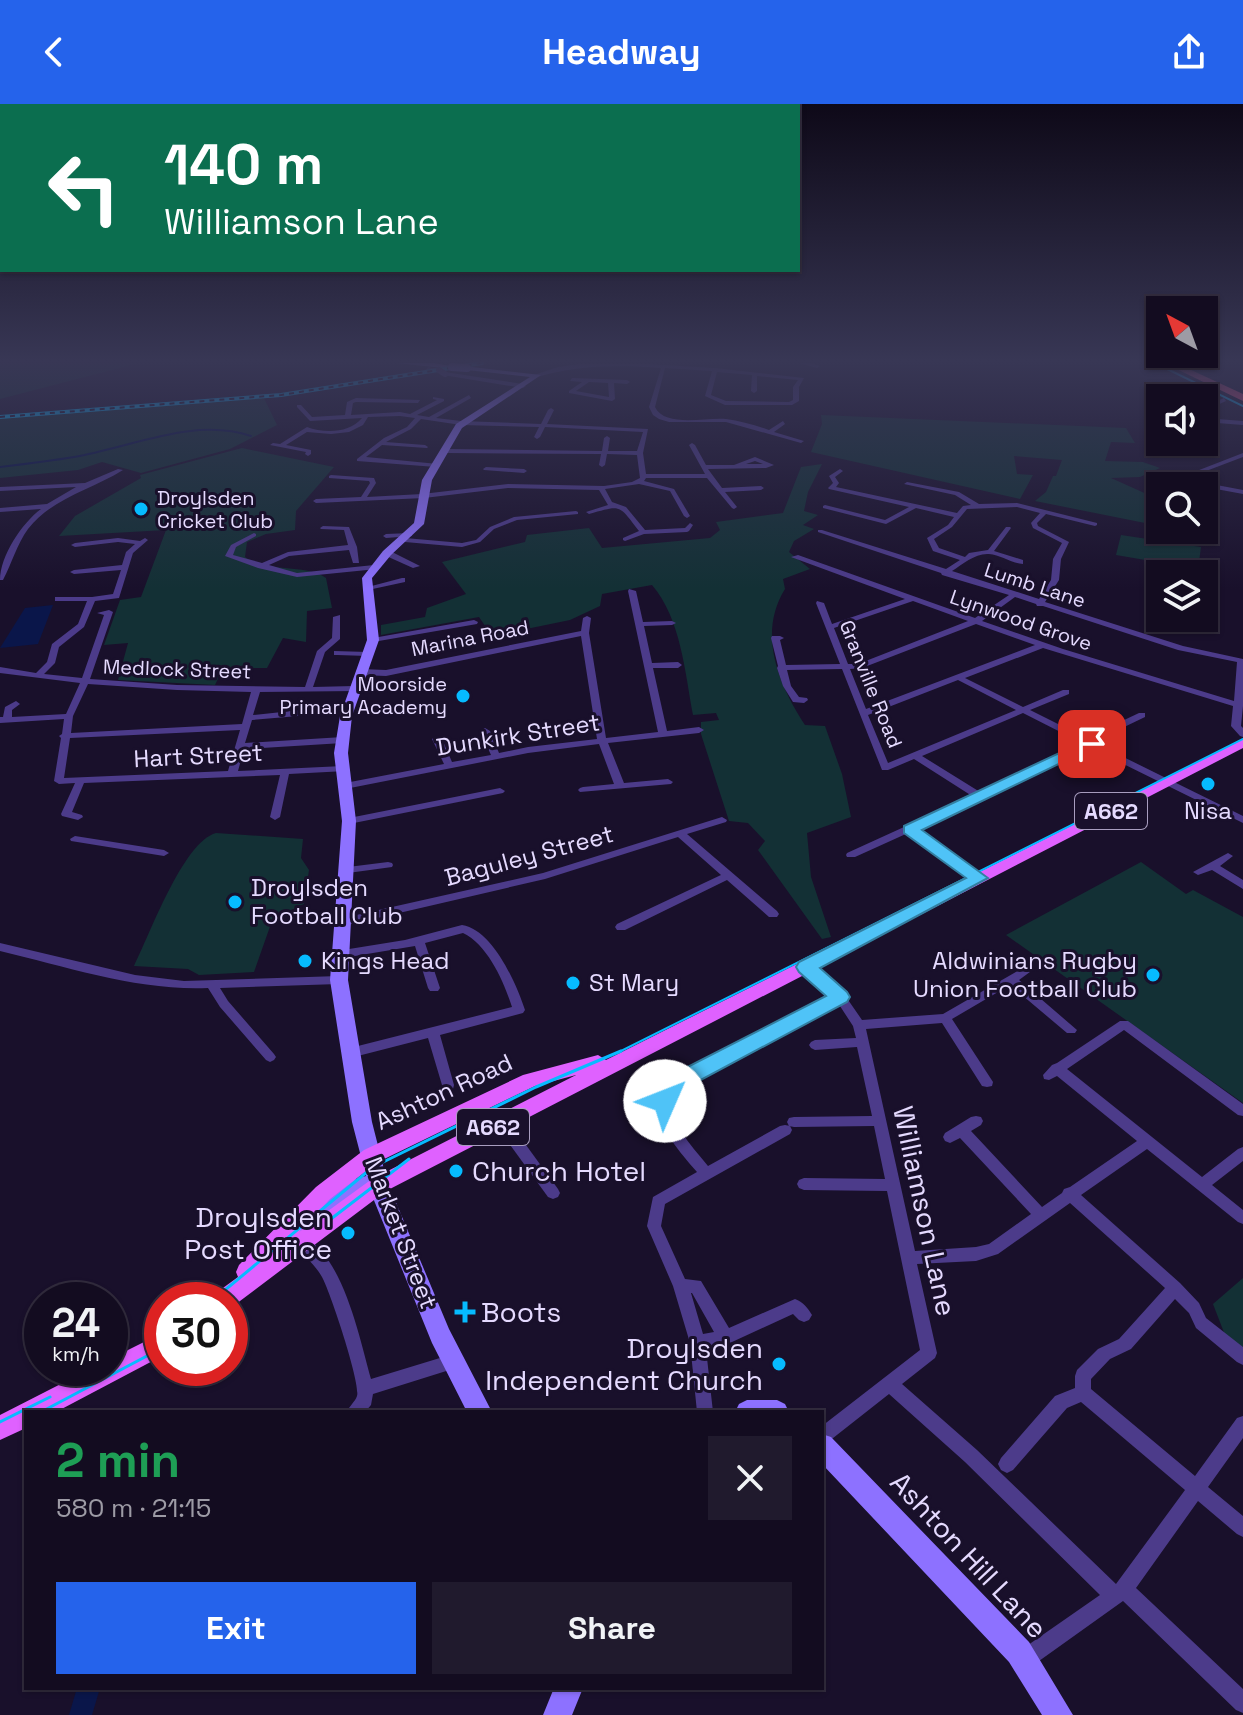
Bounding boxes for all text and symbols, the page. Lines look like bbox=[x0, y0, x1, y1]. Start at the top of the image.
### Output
text: Headway bbox=[542, 29, 701, 75]
icon: back bbox=[32, 30, 76, 74]
icon: share bbox=[1167, 30, 1211, 74]
text: 140 m bbox=[164, 129, 323, 200]
icon: left bbox=[32, 136, 136, 240]
text: Williamson Lane bbox=[164, 199, 439, 245]
north arrow bbox=[1146, 296, 1218, 368]
map controls bbox=[1146, 296, 1218, 632]
button: sound bbox=[1146, 384, 1218, 456]
button: search bbox=[1146, 472, 1218, 544]
place label: Droylsden Cricket Club bbox=[157, 485, 273, 534]
marker: Droylsden Cricket Club bbox=[132, 500, 150, 518]
street label: Lumb Lane bbox=[981, 556, 1089, 614]
button: layers bbox=[1146, 560, 1218, 632]
street label: Lynwood Grove bbox=[947, 584, 1095, 656]
street label: Marina Road bbox=[409, 614, 531, 662]
street label: Granville Road bbox=[834, 616, 908, 752]
street label: Medlock Street bbox=[102, 653, 252, 685]
place label: Moorside Primary Academy bbox=[279, 671, 447, 720]
marker: Moorside Primary Academy bbox=[454, 687, 472, 705]
street label: Dunkirk Street bbox=[434, 706, 602, 763]
pin bbox=[1058, 710, 1126, 778]
icon: arrive bbox=[1070, 722, 1114, 766]
street label: Hart Street bbox=[133, 737, 263, 774]
marker: Nisa bbox=[1199, 775, 1217, 793]
road number: A662 bbox=[1075, 793, 1147, 829]
place label: Nisa bbox=[1184, 795, 1232, 826]
street label: Baguley Street bbox=[441, 818, 617, 893]
place label: Droylsden Football Club bbox=[251, 872, 403, 931]
marker: Droylsden Football Club bbox=[226, 893, 244, 911]
place label: Kings Head bbox=[321, 945, 449, 976]
place label: Aldwinians Rugby Union Football Club bbox=[913, 945, 1137, 1004]
marker: Kings Head bbox=[296, 952, 314, 970]
marker: Aldwinians Rugby Union Football Club bbox=[1144, 966, 1162, 984]
place label: St Mary bbox=[589, 967, 679, 998]
marker: St Mary bbox=[564, 974, 582, 992]
street label: Ashton Road bbox=[370, 1046, 517, 1137]
position arrow bbox=[623, 1059, 707, 1143]
street label: Williamson Lane bbox=[885, 1103, 965, 1319]
road number: A662 bbox=[457, 1109, 529, 1145]
street label: Market Street bbox=[358, 1152, 445, 1313]
place label: Church Hotel bbox=[472, 1153, 646, 1189]
marker: Church Hotel bbox=[447, 1162, 465, 1180]
place label: Droylsden Post Office bbox=[184, 1199, 332, 1267]
marker: Droylsden Post Office bbox=[339, 1224, 357, 1242]
speed limit sign: 30 bbox=[144, 1282, 248, 1386]
place label: Boots bbox=[481, 1294, 561, 1330]
text: 24 bbox=[52, 1298, 100, 1349]
marker: Boots bbox=[456, 1303, 474, 1321]
place label: Droylsden Independent Church bbox=[485, 1330, 763, 1398]
text: km/h bbox=[52, 1341, 100, 1367]
marker: Droylsden Independent Church bbox=[770, 1355, 788, 1373]
text: 2 min bbox=[56, 1430, 180, 1491]
button: close bbox=[708, 1436, 792, 1520]
street label: Ashton Hill Lane bbox=[883, 1464, 1055, 1646]
text: 580 m · 21:15 bbox=[56, 1491, 211, 1525]
button: Exit bbox=[56, 1582, 416, 1674]
button: Share bbox=[432, 1582, 792, 1674]

